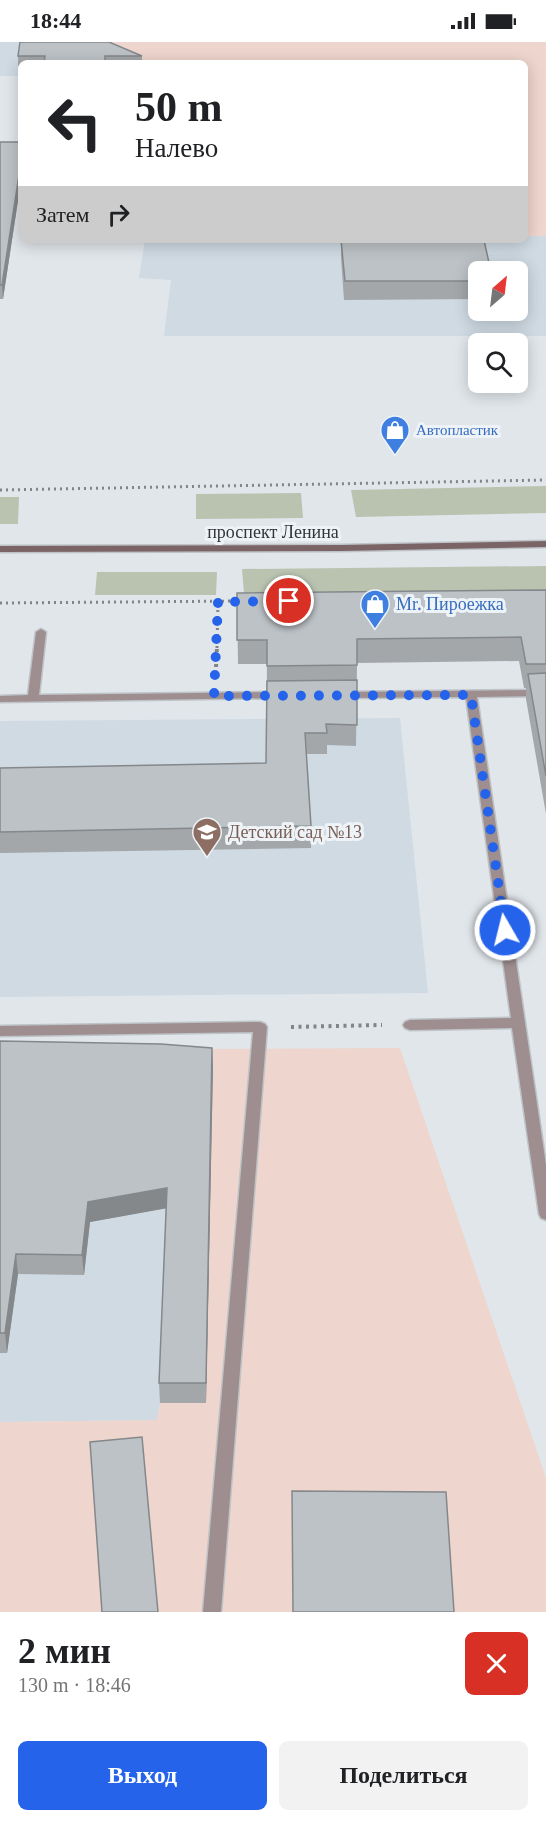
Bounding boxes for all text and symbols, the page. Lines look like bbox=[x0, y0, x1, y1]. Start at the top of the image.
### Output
text: 18:44 bbox=[30, 8, 81, 33]
icon: left bbox=[36, 84, 114, 162]
text: 50 m bbox=[135, 84, 223, 130]
text: Налево bbox=[135, 133, 218, 163]
icon: right bbox=[102, 198, 135, 231]
text: Затем bbox=[36, 202, 90, 227]
north arrow bbox=[468, 261, 528, 321]
map controls bbox=[468, 261, 528, 393]
button: search bbox=[468, 333, 528, 393]
shop icon: Автопластик bbox=[379, 414, 411, 456]
place label: Автопластик bbox=[416, 422, 499, 438]
street label: проспект Ленина bbox=[207, 522, 339, 542]
pin bbox=[263, 575, 314, 626]
icon: arrive bbox=[272, 584, 305, 617]
shop icon: Mr. Пироежка bbox=[359, 588, 391, 630]
place label: Mr. Пироежка bbox=[396, 594, 504, 614]
school or university icon: Детский сад №13 bbox=[191, 816, 223, 858]
place label: Детский сад №13 bbox=[228, 822, 362, 842]
position arrow bbox=[473, 898, 537, 962]
text: 2 мин bbox=[18, 1631, 111, 1671]
button: close bbox=[465, 1632, 528, 1695]
text: 130 m · 18:46 bbox=[18, 1674, 131, 1696]
button: Выход bbox=[18, 1741, 267, 1810]
button: Поделиться bbox=[279, 1741, 528, 1810]

